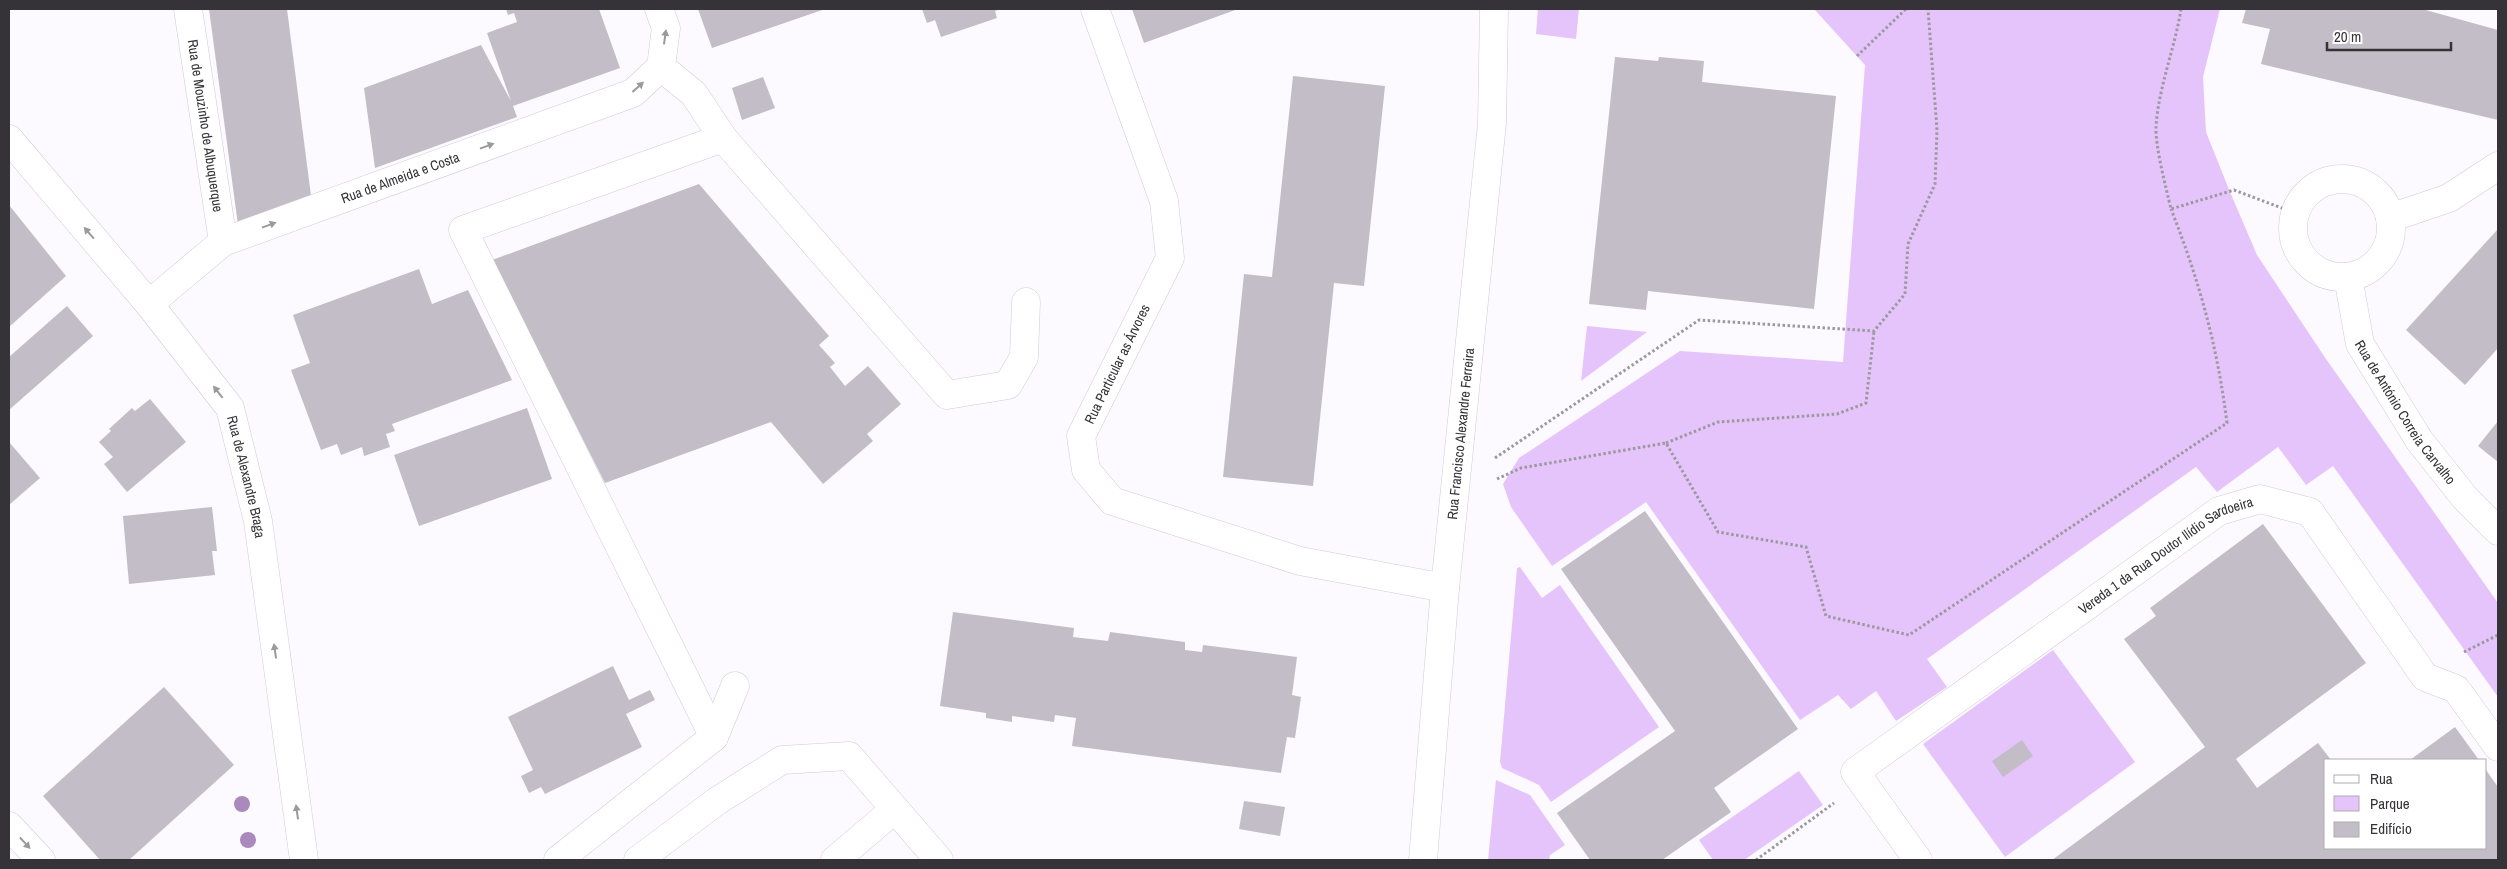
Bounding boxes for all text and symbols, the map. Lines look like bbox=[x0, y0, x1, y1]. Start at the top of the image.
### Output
scale bar bbox=[2327, 20, 2451, 52]
text: 20 m bbox=[2334, 26, 2361, 47]
one-way arrow bbox=[661, 29, 669, 45]
street label: Rua de Mouzinho de Albuquerque bbox=[184, 38, 227, 213]
one-way arrow bbox=[632, 82, 645, 93]
one-way arrow bbox=[480, 142, 495, 149]
street label: Rua de Almeida e Costa bbox=[338, 148, 462, 207]
one-way arrow bbox=[262, 221, 277, 229]
one-way arrow bbox=[83, 226, 94, 239]
street label: Rua Particular as Árvores bbox=[1080, 301, 1154, 427]
street label: Rua de António Correia Carvalho bbox=[2351, 337, 2460, 488]
street label: Rua Francisco Alexandre Ferreira bbox=[1443, 346, 1478, 520]
one-way arrow bbox=[212, 386, 223, 399]
street label: Rua de Alexandre Braga bbox=[223, 414, 269, 540]
street label: Vereda 1 da Rua Doutor Ilídio Sardoeira bbox=[2075, 492, 2255, 618]
one-way arrow bbox=[271, 643, 279, 659]
legend bbox=[2324, 759, 2487, 849]
text: Rua bbox=[2370, 768, 2393, 789]
text: Parque bbox=[2370, 793, 2410, 814]
one-way arrow bbox=[293, 804, 301, 820]
text: Edifício bbox=[2370, 818, 2412, 839]
one-way arrow bbox=[19, 837, 31, 849]

